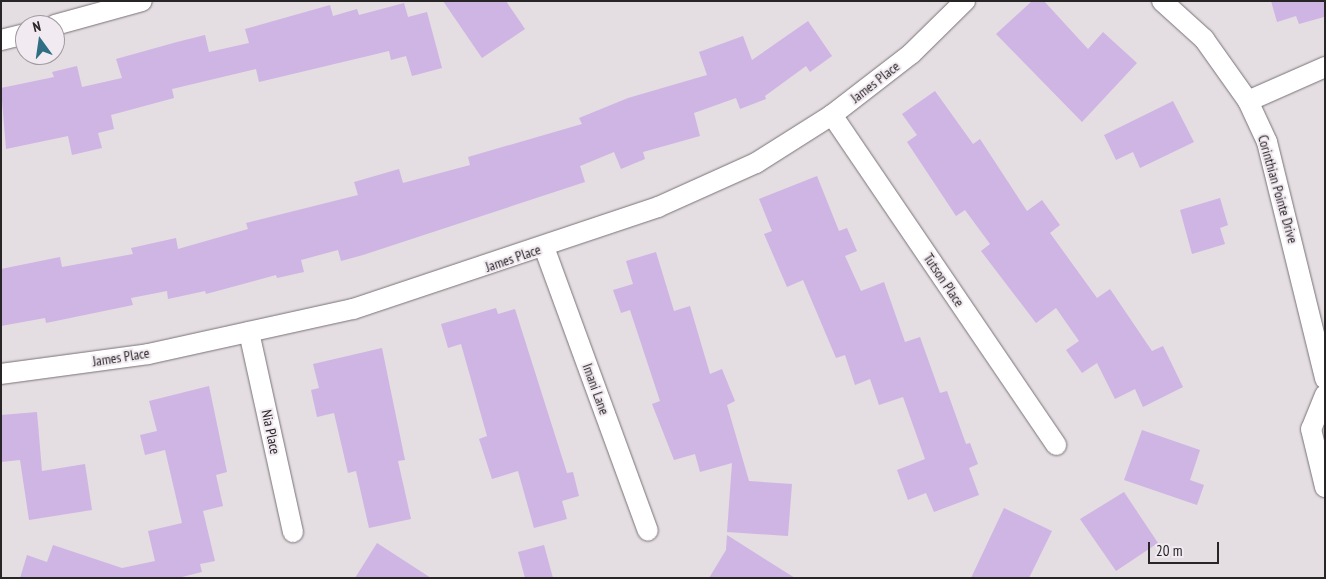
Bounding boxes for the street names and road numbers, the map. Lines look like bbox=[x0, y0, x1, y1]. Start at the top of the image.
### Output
street label: James Place bbox=[847, 58, 903, 106]
street label: Corinthian Pointe Drive bbox=[1255, 133, 1301, 245]
street label: James Place bbox=[483, 241, 543, 275]
street label: Tutson Place bbox=[920, 250, 968, 310]
street label: James Place bbox=[91, 344, 151, 370]
street label: Imani Lane bbox=[579, 361, 613, 417]
street label: Nia Place bbox=[258, 408, 284, 456]

